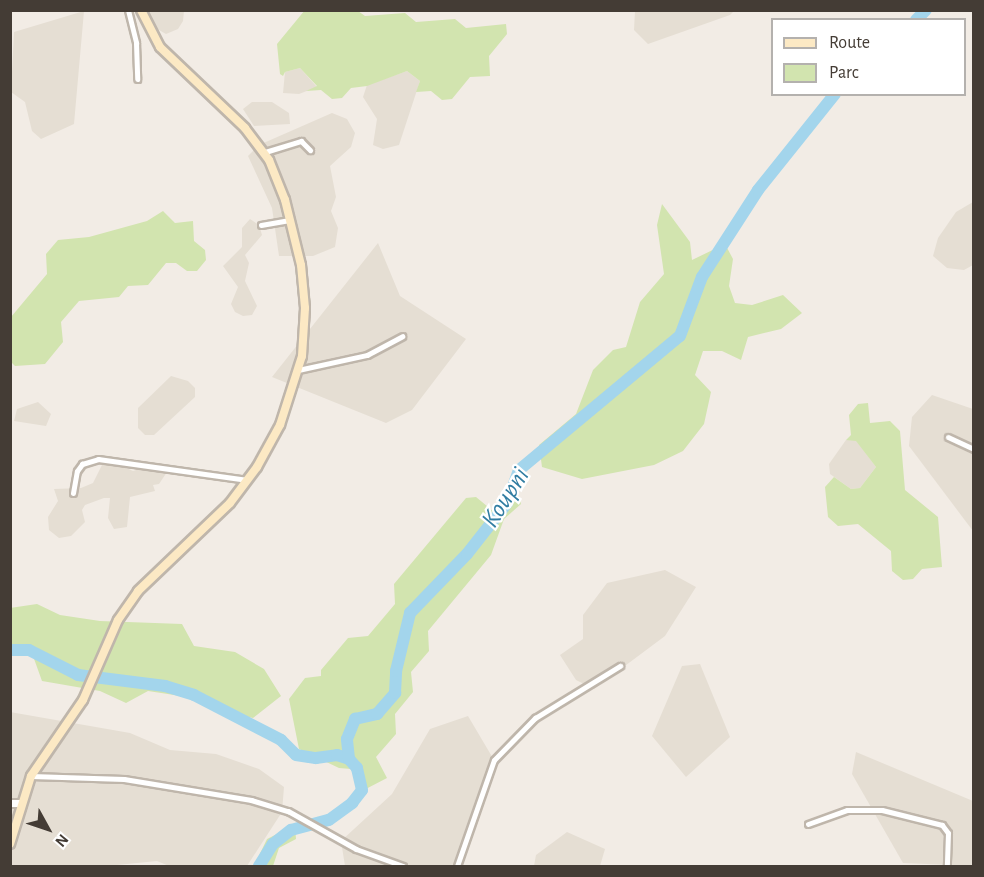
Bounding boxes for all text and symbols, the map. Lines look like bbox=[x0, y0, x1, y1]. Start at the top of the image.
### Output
legend bbox=[771, 18, 966, 96]
text: Route bbox=[829, 34, 870, 52]
text: Parc bbox=[829, 64, 859, 82]
water label: Koupni bbox=[475, 462, 537, 534]
north arrow bbox=[18, 799, 78, 859]
text: N bbox=[52, 831, 71, 850]

